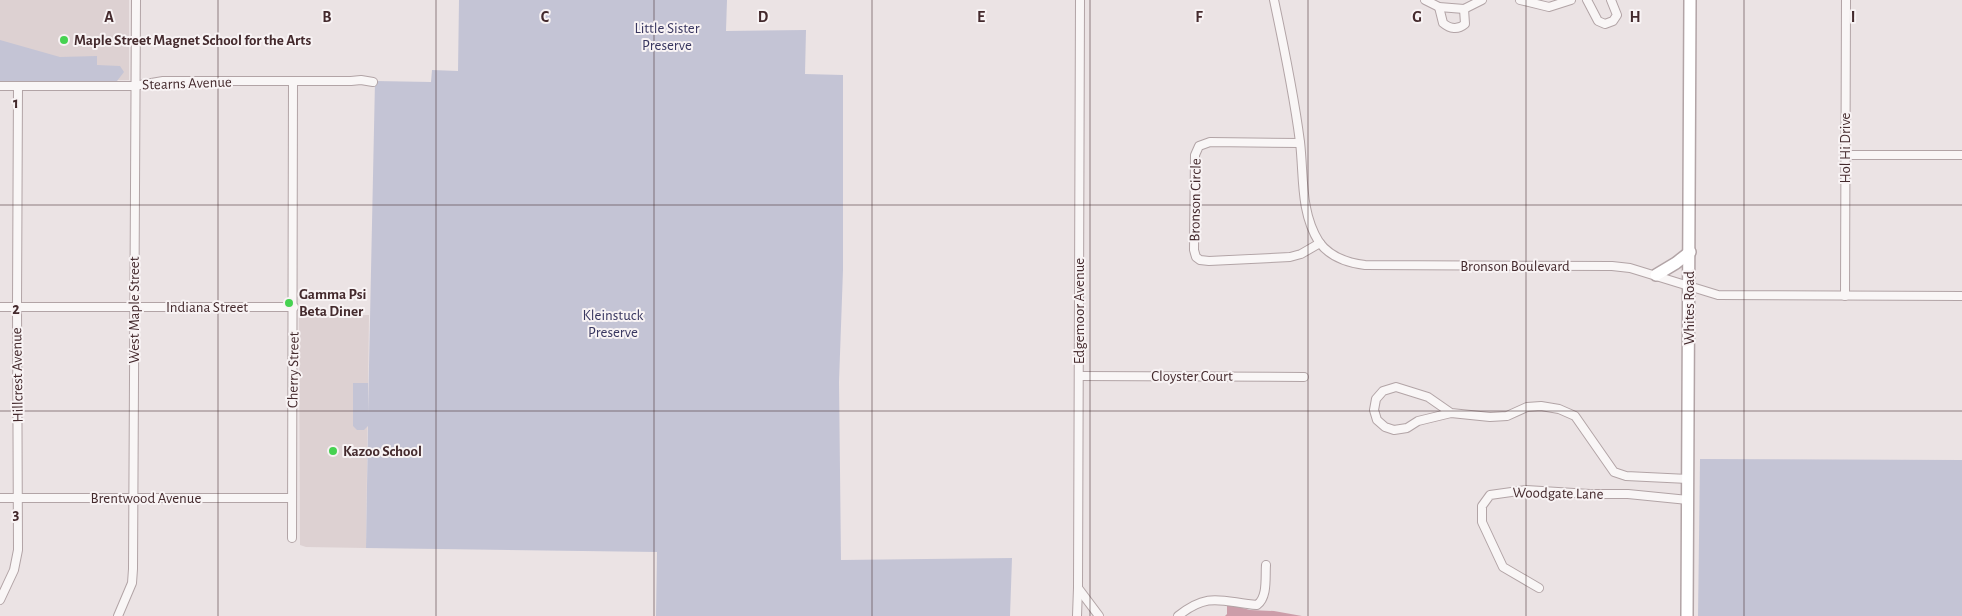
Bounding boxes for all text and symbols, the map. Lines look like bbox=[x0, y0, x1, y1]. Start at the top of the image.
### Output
text: A bbox=[104, 9, 114, 25]
text: B bbox=[322, 9, 332, 25]
text: C bbox=[541, 9, 550, 25]
text: D bbox=[758, 9, 769, 25]
text: E bbox=[977, 9, 985, 25]
text: F bbox=[1195, 9, 1203, 25]
text: G bbox=[1412, 9, 1422, 25]
text: H bbox=[1629, 9, 1641, 25]
text: I bbox=[1851, 9, 1855, 25]
park label: Little Sister Preserve bbox=[634, 21, 700, 53]
place label: Maple Street Magnet School for the Arts bbox=[74, 33, 311, 48]
marker: Maple Street Magnet School for the Arts bbox=[58, 34, 70, 46]
street label: Stearns Avenue bbox=[142, 74, 232, 93]
text: 1 bbox=[13, 95, 19, 111]
street label: Hol Hi Drive bbox=[1838, 112, 1853, 184]
street label: Bronson Circle bbox=[1187, 158, 1204, 242]
street label: West Maple Street bbox=[127, 256, 142, 364]
street label: Edgemoor Avenue bbox=[1072, 258, 1087, 364]
street label: Bronson Boulevard bbox=[1460, 259, 1570, 274]
street label: Whites Road bbox=[1682, 271, 1697, 345]
place label: Gamma Psi Beta Diner bbox=[299, 287, 366, 319]
marker: Gamma Psi Beta Diner bbox=[283, 297, 295, 309]
street label: Indiana Street bbox=[166, 300, 248, 315]
text: 2 bbox=[12, 301, 20, 317]
park label: Kleinstuck Preserve bbox=[583, 308, 644, 340]
street label: Hillcrest Avenue bbox=[9, 327, 26, 423]
street label: Cherry Street bbox=[285, 331, 302, 408]
street label: Cloyster Court bbox=[1151, 369, 1233, 384]
place label: Kazoo School bbox=[343, 444, 422, 459]
marker: Kazoo School bbox=[327, 445, 339, 457]
street label: Woodgate Lane bbox=[1512, 485, 1604, 502]
street label: Brentwood Avenue bbox=[91, 491, 201, 506]
text: 3 bbox=[13, 506, 20, 522]

